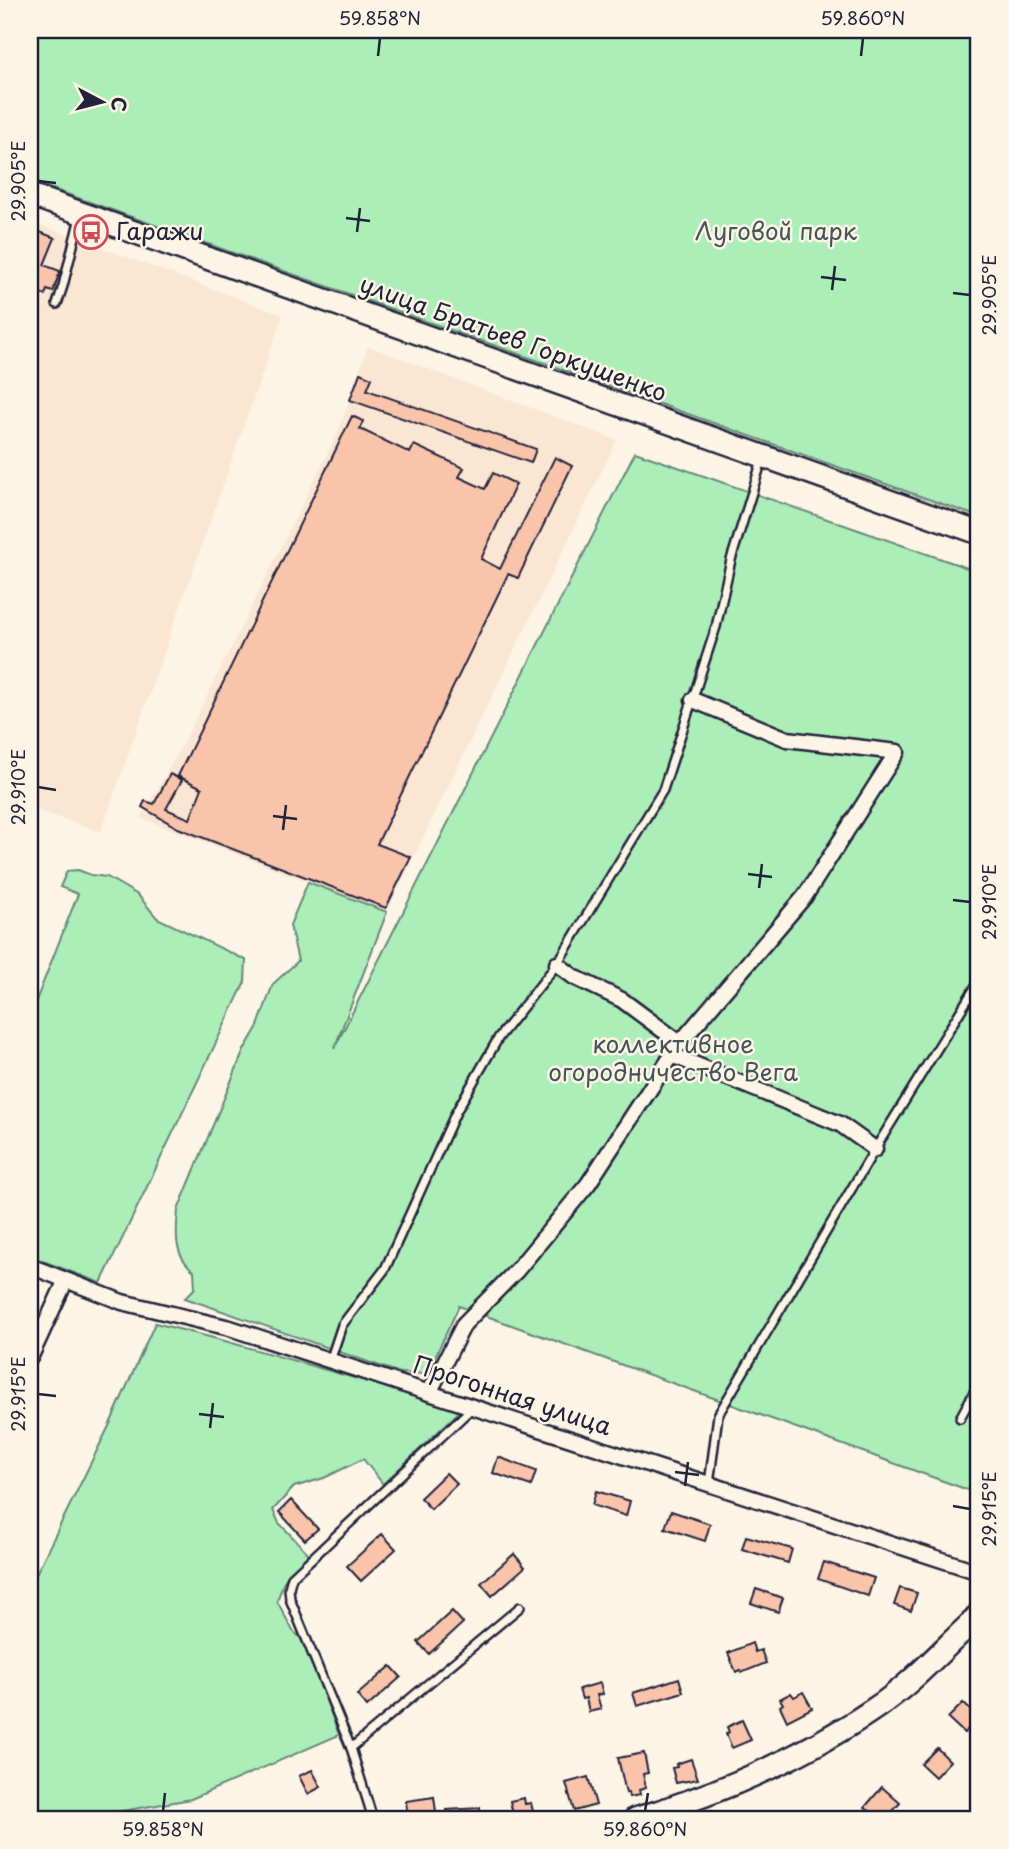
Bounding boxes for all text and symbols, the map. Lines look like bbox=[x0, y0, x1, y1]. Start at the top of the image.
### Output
text: 59.858°N bbox=[339, 4, 421, 31]
text: 59.860°N bbox=[821, 4, 905, 31]
north arrow bbox=[66, 66, 136, 136]
text: С bbox=[105, 95, 135, 113]
text: 29.905°E bbox=[4, 141, 31, 221]
place label: Гаражи bbox=[116, 212, 204, 248]
park label: Луговой парк bbox=[695, 212, 858, 248]
bus stop icon: Гаражи bbox=[72, 213, 110, 251]
text: 29.905°E bbox=[975, 255, 1002, 335]
street label: улица Братьев Горкушенко bbox=[355, 265, 672, 410]
text: 29.910°E bbox=[4, 749, 31, 825]
text: 29.910°E bbox=[975, 864, 1002, 940]
park label: коллективное огородничество Вега bbox=[548, 1025, 798, 1089]
street label: Прогонная улица bbox=[409, 1345, 617, 1443]
text: 29.915°E bbox=[4, 1356, 31, 1432]
text: 29.915°E bbox=[975, 1471, 1002, 1547]
text: 59.858°N bbox=[122, 1815, 204, 1842]
text: 59.860°N bbox=[603, 1815, 687, 1842]

